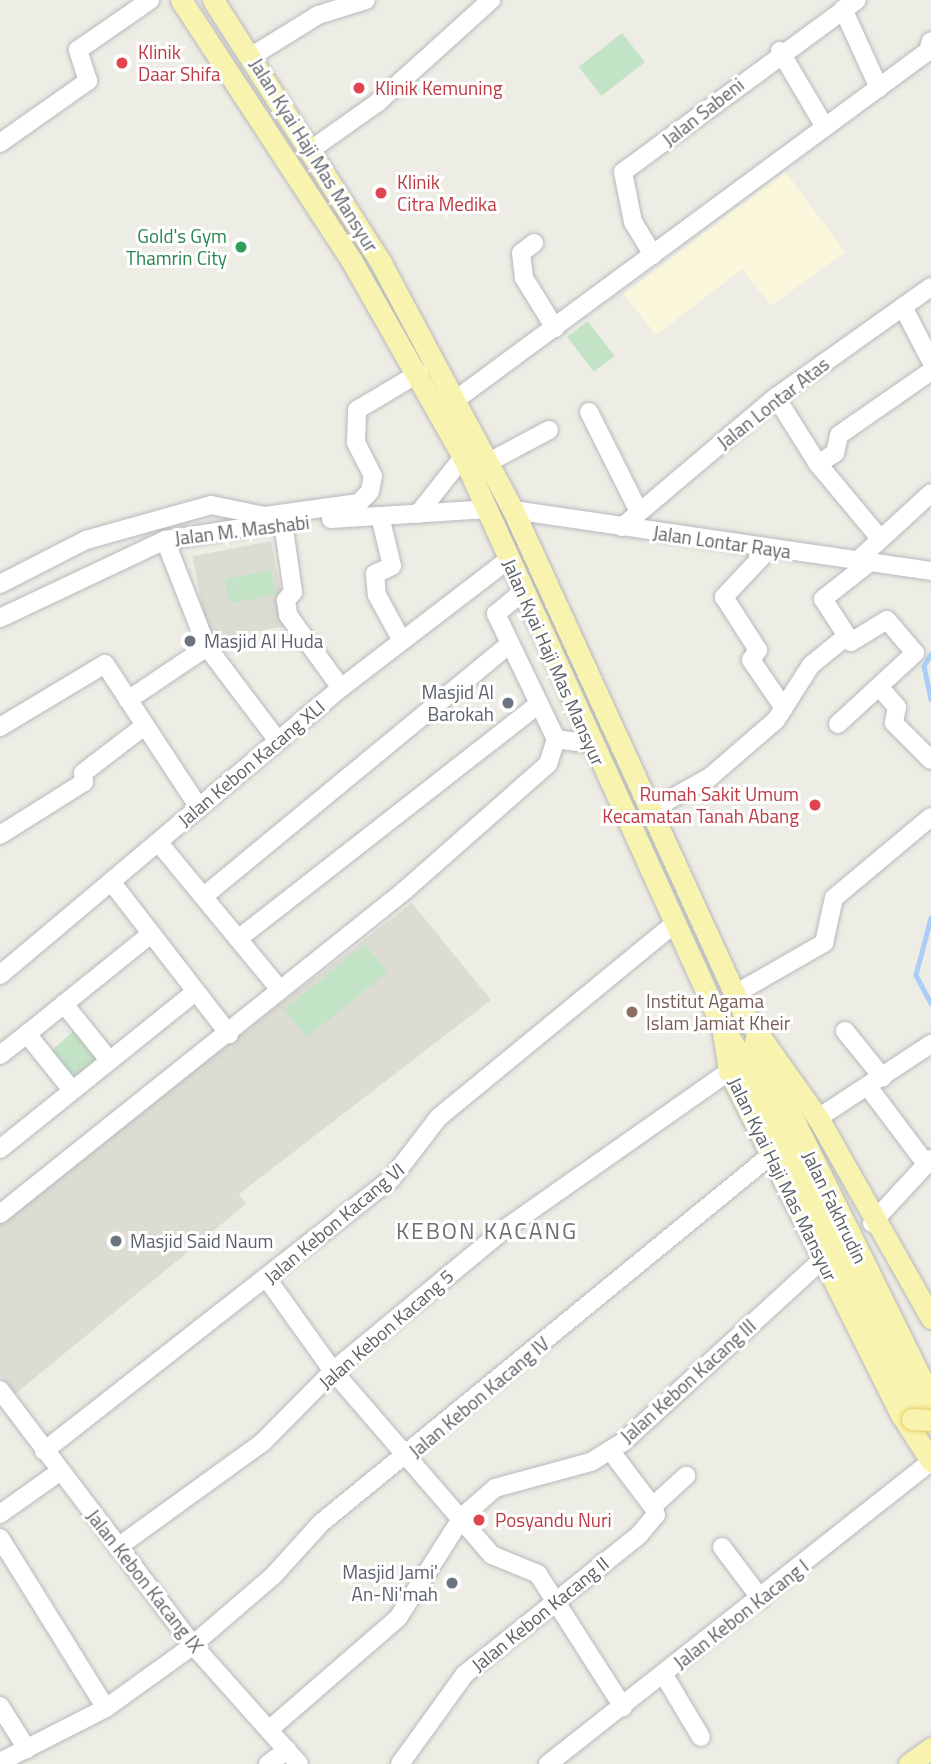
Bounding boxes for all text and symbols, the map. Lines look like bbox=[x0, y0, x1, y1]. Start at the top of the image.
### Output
place label: Klinik Daar Shifa bbox=[138, 41, 221, 85]
marker: Klinik Daar Shifa bbox=[112, 53, 132, 73]
street label: Jalan Kyai Haji Mas Mansyur bbox=[245, 54, 383, 256]
street label: Jalan Sabeni bbox=[658, 73, 748, 151]
place label: Klinik Kemuning bbox=[375, 77, 502, 99]
marker: Klinik Kemuning bbox=[349, 78, 369, 98]
place label: Klinik Citra Medika bbox=[397, 171, 497, 215]
marker: Klinik Citra Medika bbox=[371, 183, 391, 203]
place label: Gold's Gym Thamrin City bbox=[126, 225, 227, 269]
marker: Gold's Gym Thamrin City bbox=[233, 239, 249, 255]
street label: Jalan Lontar Atas bbox=[713, 352, 833, 454]
street label: Jalan M. Mashabi bbox=[173, 510, 311, 550]
street label: Jalan Lontar Raya bbox=[652, 521, 792, 563]
street label: Jalan Kyai Haji Mas Mansyur bbox=[498, 555, 610, 769]
place label: Masjid Al Huda bbox=[204, 630, 323, 652]
marker: Masjid Al Huda bbox=[182, 633, 198, 649]
place label: Masjid Al Barokah bbox=[421, 681, 494, 725]
street label: Jalan Kebon Kacang XLI bbox=[173, 695, 329, 831]
marker: Masjid Al Barokah bbox=[500, 695, 516, 711]
place label: Rumah Sakit Umum Kecamatan Tanah Abang bbox=[602, 783, 799, 827]
marker: Rumah Sakit Umum Kecamatan Tanah Abang bbox=[805, 795, 825, 815]
place label: Institut Agama Islam Jamiat Kheir bbox=[646, 990, 790, 1034]
marker: Institut Agama Islam Jamiat Kheir bbox=[624, 1004, 640, 1020]
street label: Jalan Kyai Haji Mas Mansyur bbox=[724, 1073, 842, 1285]
street label: Jalan Fakhrudin bbox=[798, 1147, 872, 1267]
street label: Jalan Kebon Kacang VI bbox=[259, 1158, 409, 1288]
district label: KEBON KACANG bbox=[397, 1217, 577, 1245]
place label: Masjid Said Naum bbox=[130, 1230, 273, 1252]
marker: Masjid Said Naum bbox=[108, 1233, 124, 1249]
street label: Jalan Kebon Kacang 5 bbox=[314, 1264, 458, 1394]
street label: Jalan Kebon Kacang III bbox=[616, 1314, 760, 1448]
street label: Jalan Kebon Kacang IV bbox=[404, 1332, 554, 1462]
street label: Jalan Kebon Kacang IX bbox=[82, 1505, 208, 1657]
place label: Posyandu Nuri bbox=[495, 1509, 612, 1531]
marker: Posyandu Nuri bbox=[469, 1510, 489, 1530]
street label: Jalan Kebon Kacang II bbox=[467, 1552, 613, 1676]
street label: Jalan Kebon Kacang I bbox=[669, 1554, 813, 1674]
place label: Masjid Jami' An-Ni'mah bbox=[342, 1561, 438, 1605]
marker: Masjid Jami' An-Ni'mah bbox=[444, 1575, 460, 1591]

